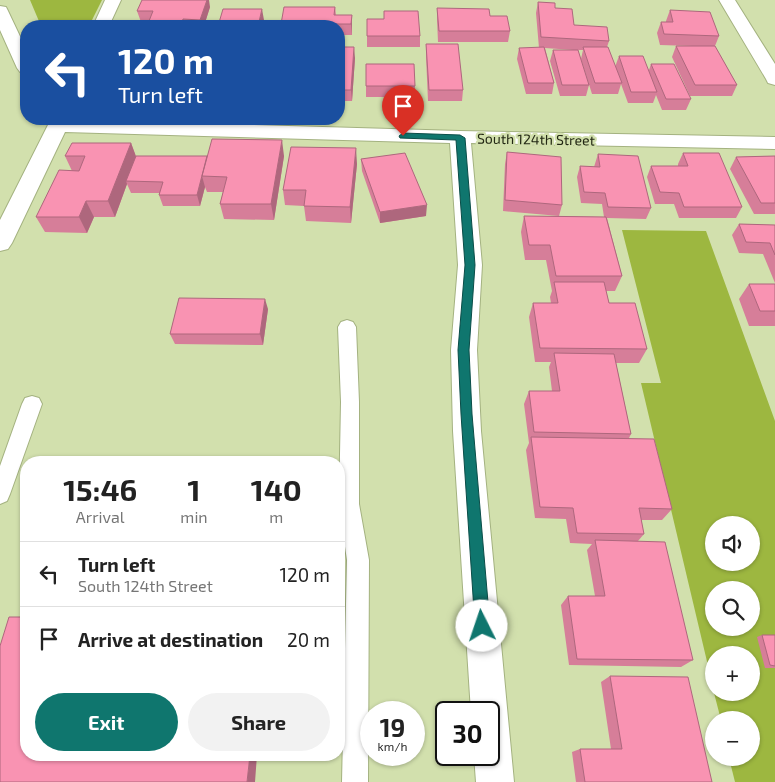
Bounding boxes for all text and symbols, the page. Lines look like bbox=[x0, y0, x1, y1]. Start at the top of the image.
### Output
text: 120 m bbox=[118, 39, 214, 81]
icon: left bbox=[35, 40, 100, 105]
text: Turn left bbox=[118, 81, 203, 107]
pin bbox=[382, 85, 424, 136]
icon: arrive bbox=[389, 92, 417, 120]
street label: South 124th Street bbox=[477, 129, 595, 149]
text: 15:46 bbox=[63, 471, 137, 507]
text: 1 bbox=[188, 471, 200, 507]
text: 140 bbox=[251, 471, 302, 507]
text: Arrival bbox=[76, 507, 125, 526]
text: min bbox=[180, 507, 208, 526]
text: m bbox=[269, 507, 283, 526]
map controls bbox=[705, 516, 760, 766]
button: sound bbox=[705, 516, 760, 571]
text: Turn left bbox=[78, 553, 155, 576]
icon: left bbox=[35, 560, 63, 588]
text: 120 m bbox=[279, 563, 330, 586]
text: South 124th Street bbox=[78, 576, 213, 595]
button: search bbox=[705, 581, 760, 636]
position arrow bbox=[455, 599, 507, 651]
icon: arrive bbox=[35, 625, 63, 653]
text: Arrive at destination bbox=[78, 628, 263, 651]
text: 20 m bbox=[287, 628, 330, 651]
button: + bbox=[705, 646, 760, 701]
button: Exit bbox=[35, 693, 178, 751]
button: Share bbox=[188, 693, 330, 751]
speed limit sign: 30 bbox=[435, 701, 500, 766]
button: − bbox=[705, 711, 760, 766]
text: 19 bbox=[380, 712, 405, 742]
text: km/h bbox=[378, 739, 407, 753]

